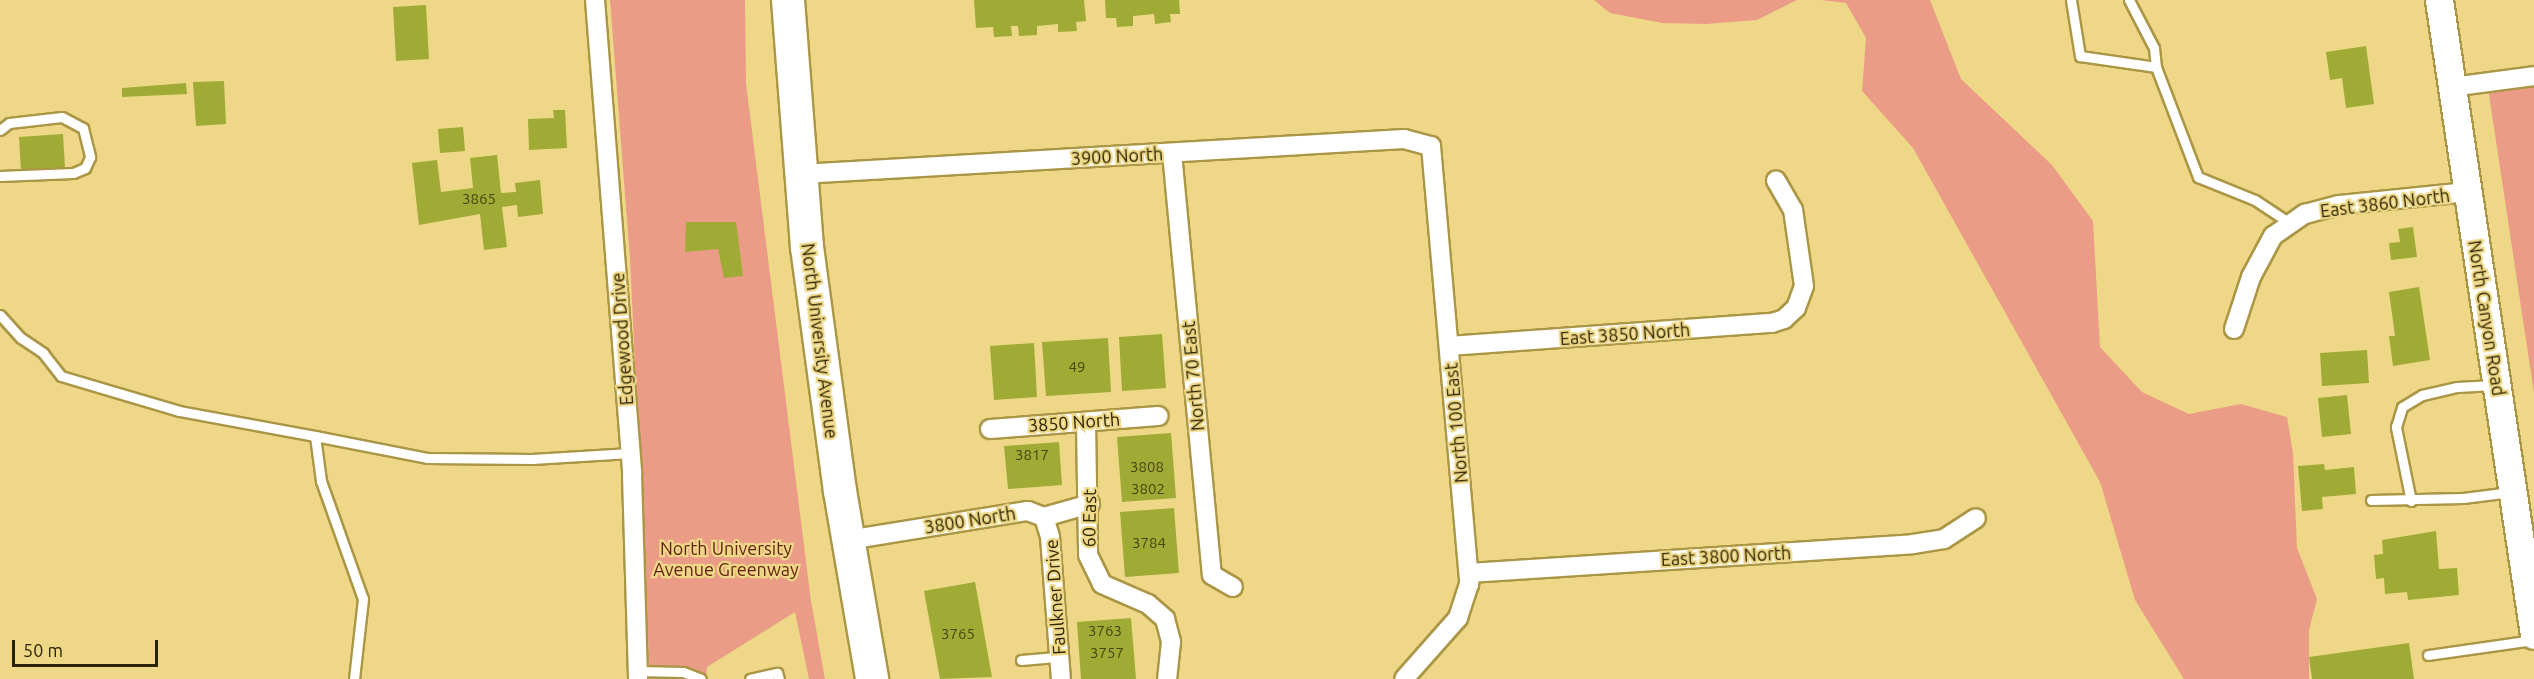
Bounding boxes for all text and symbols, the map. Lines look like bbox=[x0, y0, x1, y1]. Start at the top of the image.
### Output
street label: 3900 North bbox=[1070, 143, 1164, 169]
street label: East 3860 North bbox=[2319, 184, 2451, 222]
house number: 3865 bbox=[462, 190, 496, 208]
street label: North Canyon Road bbox=[2464, 239, 2510, 397]
street label: North University Avenue bbox=[797, 242, 843, 440]
street label: Edgewood Drive bbox=[607, 272, 637, 406]
street label: East 3850 North bbox=[1559, 319, 1691, 349]
street label: North 70 East bbox=[1177, 320, 1209, 432]
house number: 49 bbox=[1069, 358, 1085, 376]
street label: North 100 East bbox=[1440, 362, 1472, 484]
street label: 3850 North bbox=[1027, 408, 1121, 436]
house number: 3817 bbox=[1015, 446, 1049, 464]
house number: 3808 bbox=[1130, 458, 1164, 476]
house number: 3802 bbox=[1131, 480, 1165, 498]
street label: 60 East bbox=[1078, 488, 1100, 548]
street label: 3800 North bbox=[923, 502, 1017, 538]
house number: 3784 bbox=[1132, 534, 1166, 552]
park label: North University Avenue Greenway bbox=[653, 538, 799, 580]
street label: Faulkner Drive bbox=[1040, 538, 1070, 656]
street label: East 3800 North bbox=[1660, 542, 1792, 570]
house number: 3763 bbox=[1088, 622, 1122, 640]
house number: 3765 bbox=[941, 625, 975, 643]
scale bar bbox=[15, 628, 160, 666]
text: 50 m bbox=[23, 640, 63, 660]
house number: 3757 bbox=[1090, 644, 1124, 662]

